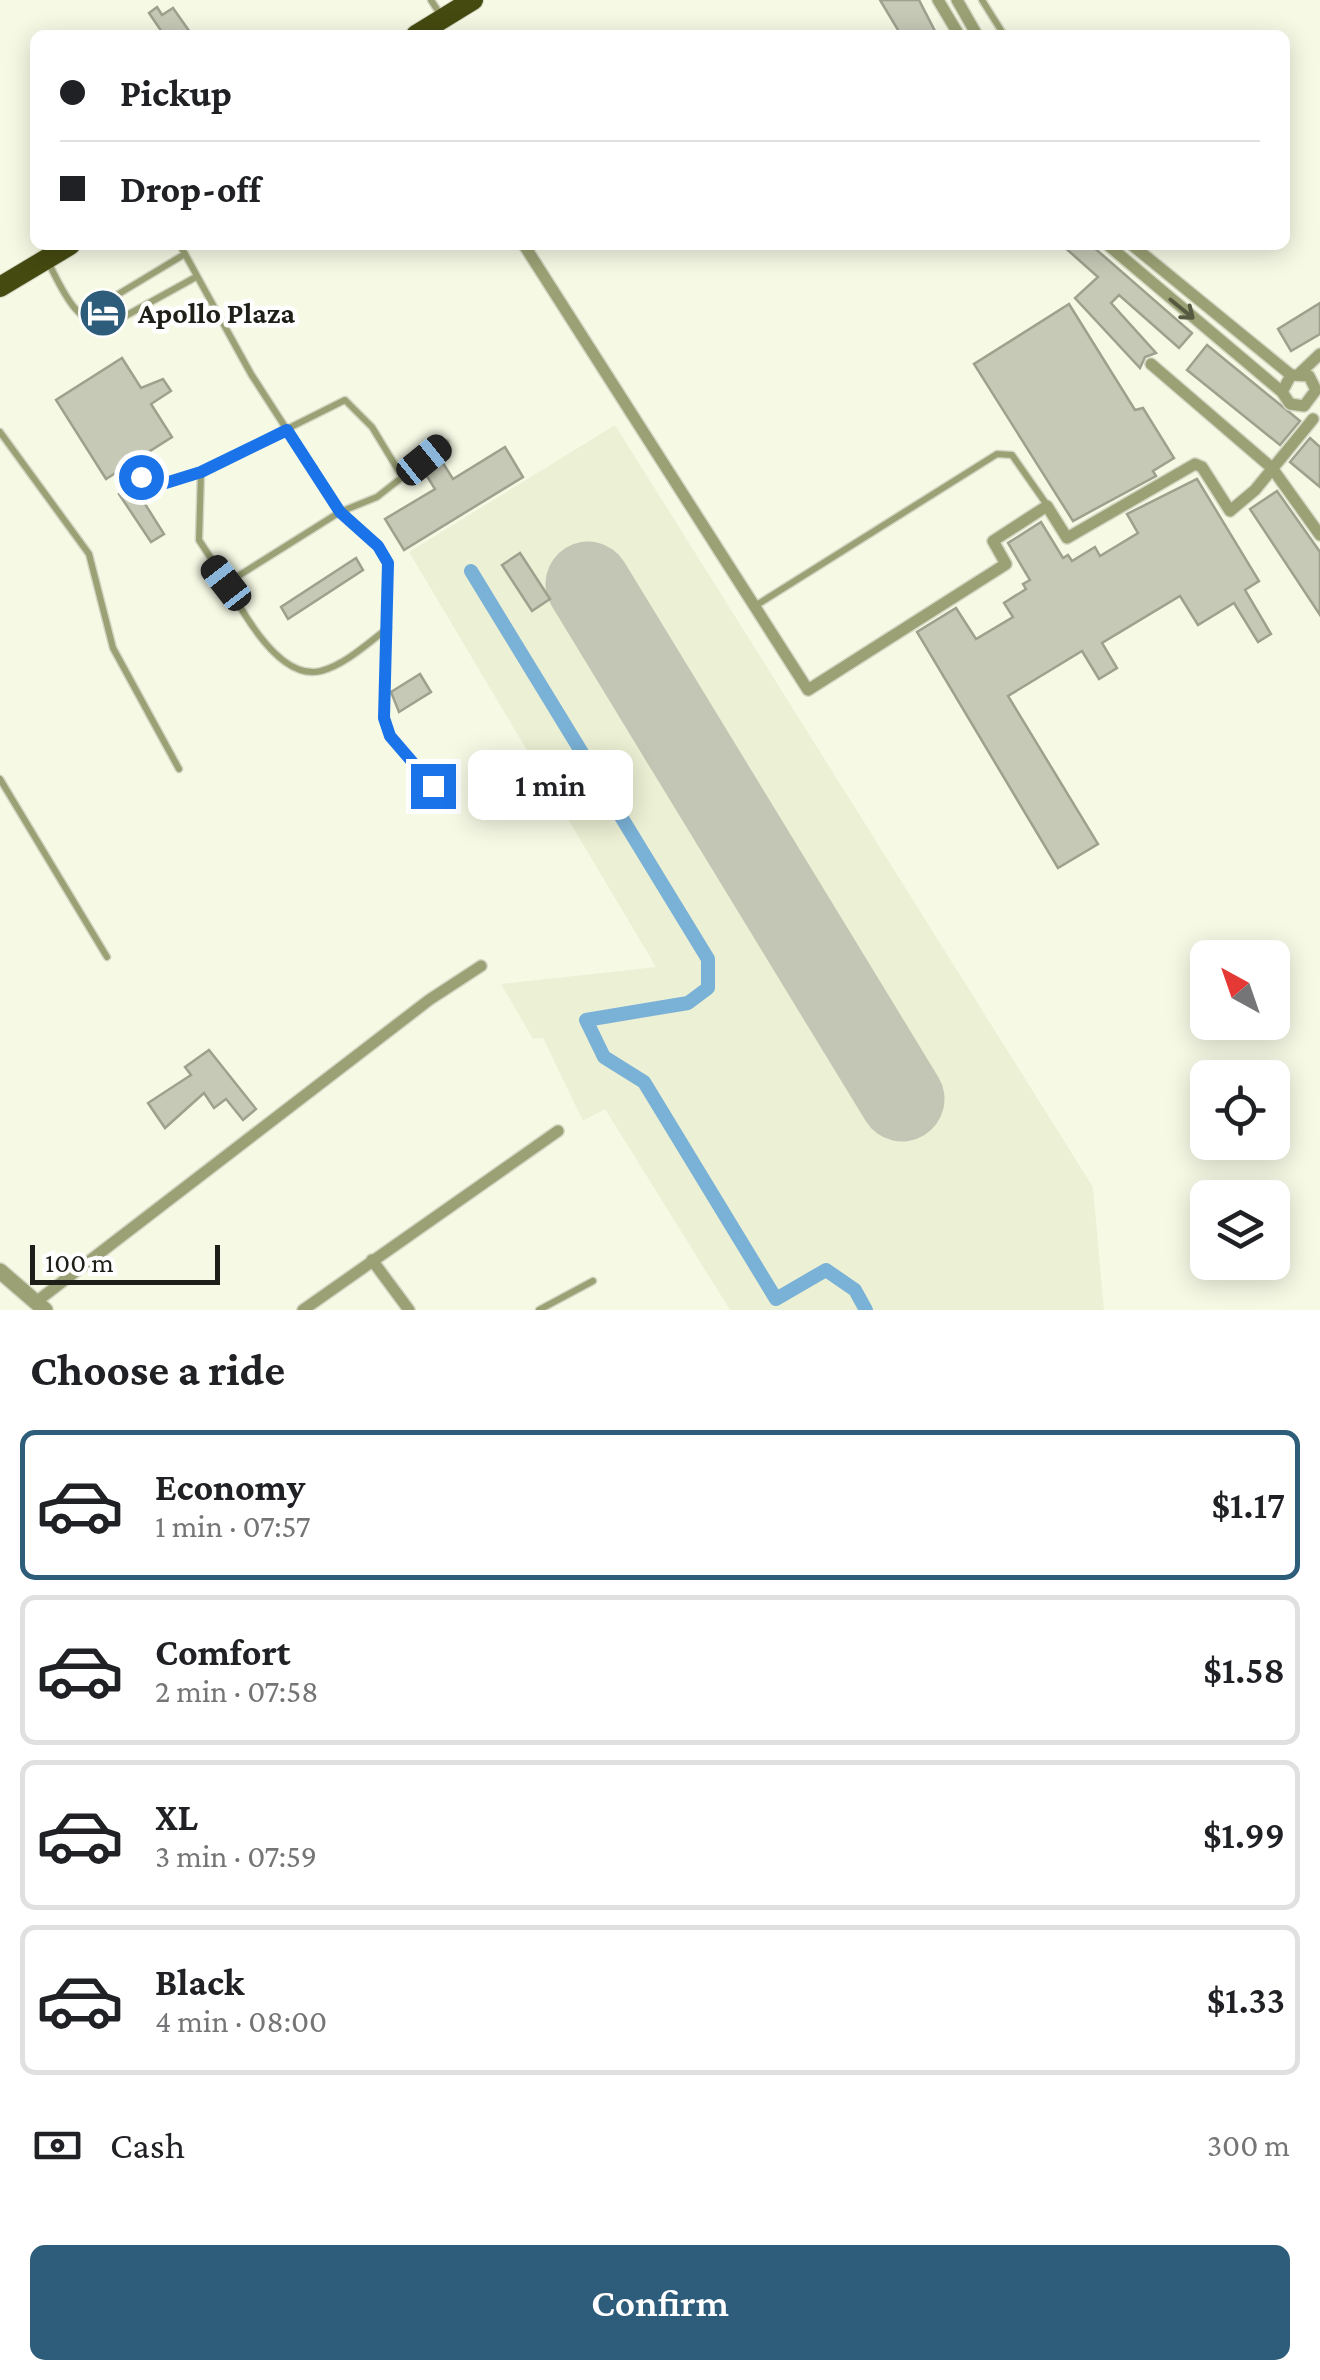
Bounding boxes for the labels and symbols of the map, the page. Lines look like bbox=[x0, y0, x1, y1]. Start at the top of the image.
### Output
hotel icon: Apollo Plaza bbox=[77, 287, 129, 339]
place label: Apollo Plaza bbox=[137, 296, 296, 329]
one-way arrow bbox=[1168, 298, 1194, 320]
car bbox=[391, 429, 457, 491]
route start bbox=[119, 455, 164, 500]
car bbox=[196, 550, 256, 616]
callout: 1 min bbox=[468, 751, 633, 821]
route end bbox=[411, 764, 456, 809]
north arrow bbox=[1190, 940, 1290, 1040]
scale bar bbox=[30, 1240, 220, 1284]

